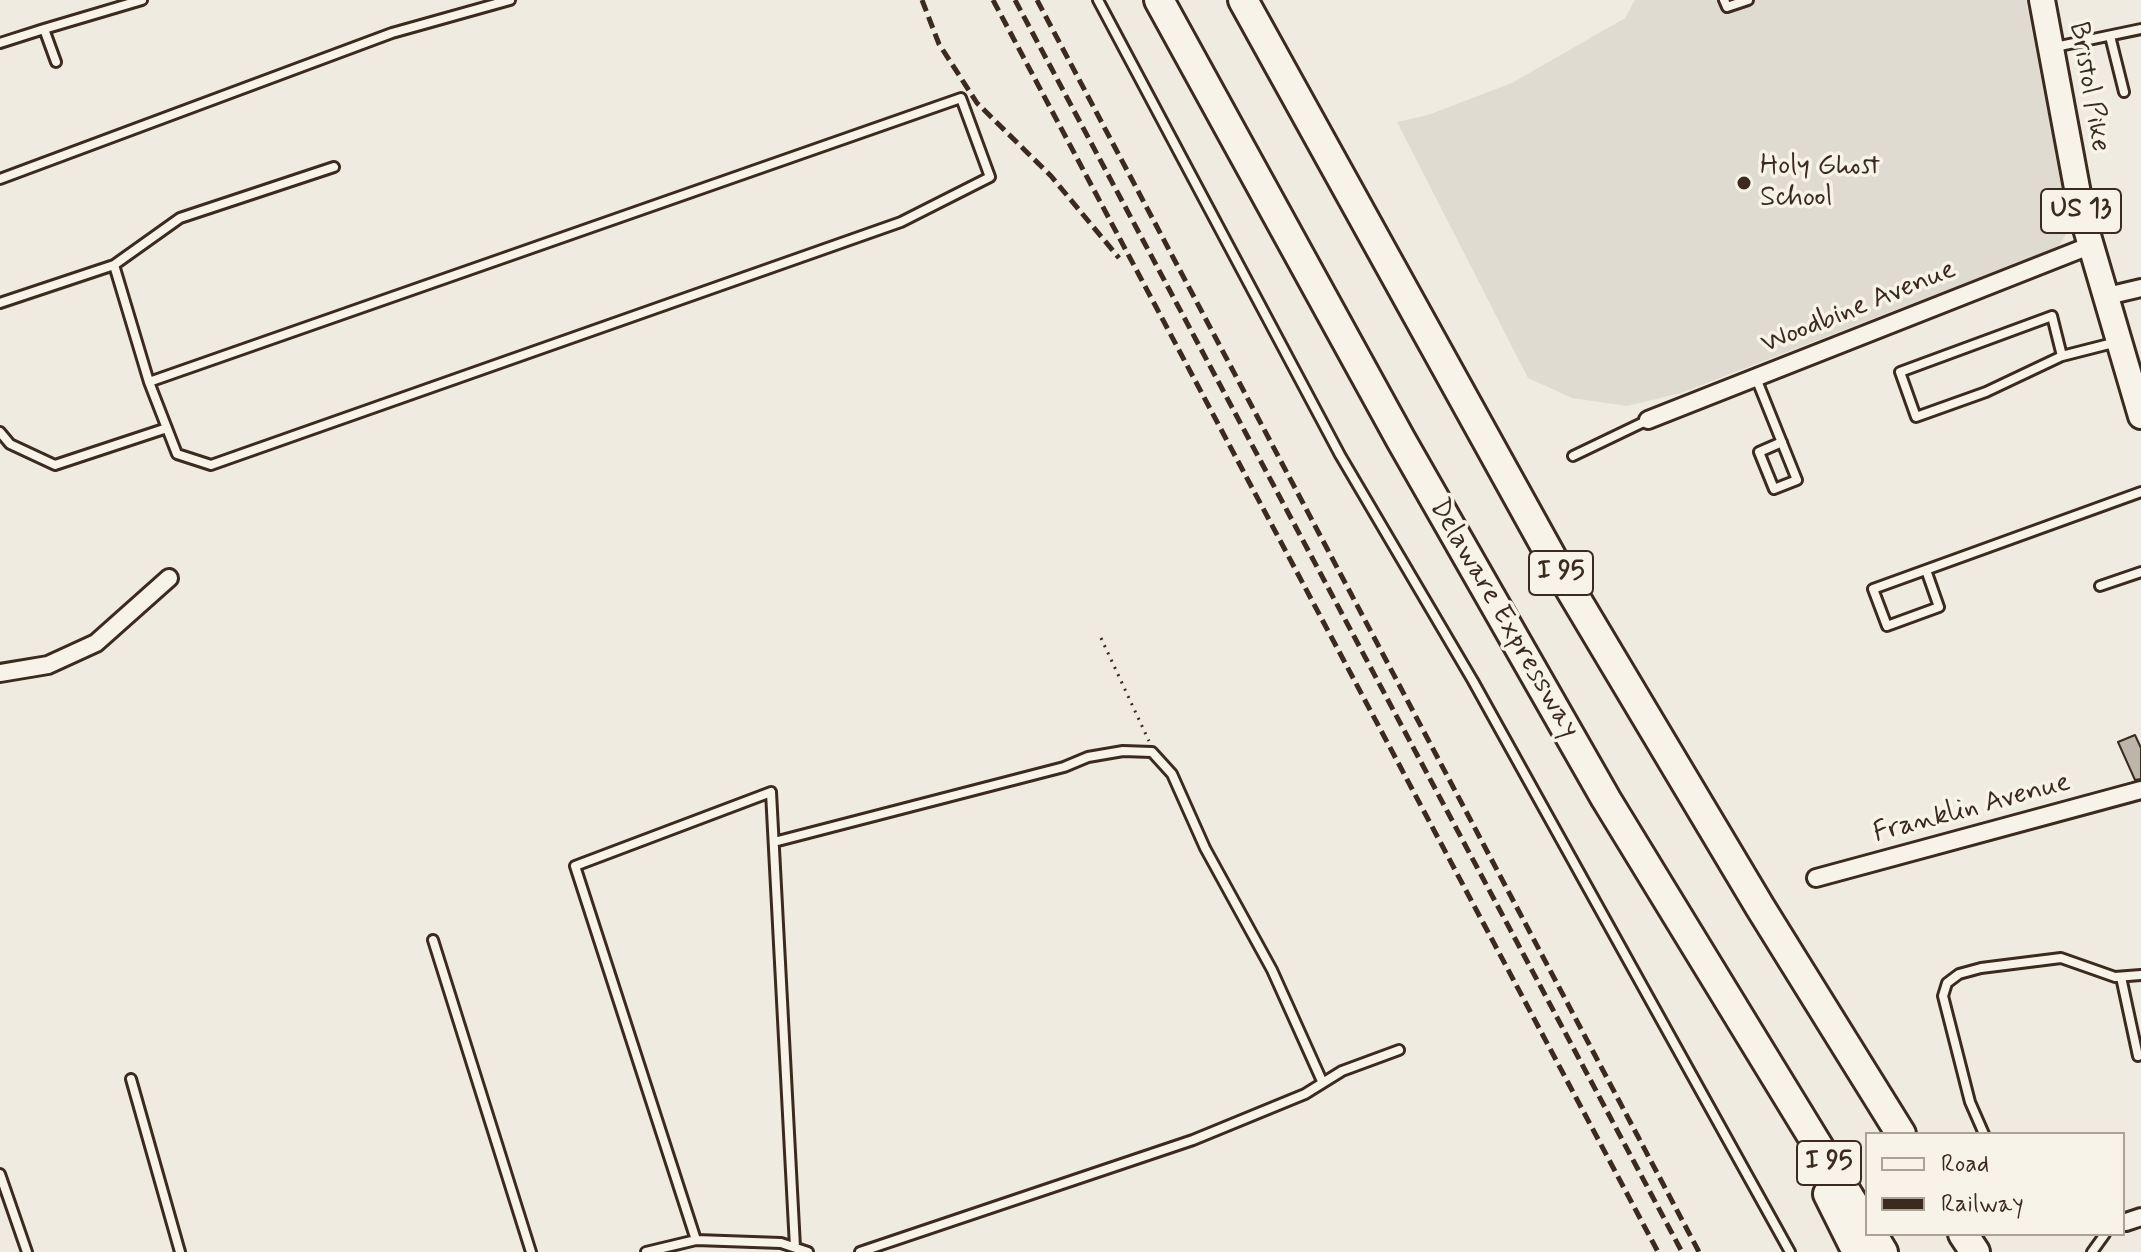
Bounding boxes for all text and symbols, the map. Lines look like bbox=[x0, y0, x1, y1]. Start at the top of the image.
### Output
street label: Bristol Pike bbox=[2060, 20, 2116, 154]
place label: Holy Ghost School bbox=[1760, 150, 1880, 216]
marker: Holy Ghost School bbox=[1735, 174, 1753, 192]
road number: US 13 bbox=[2041, 189, 2121, 233]
street label: Woodbine Avenue bbox=[1757, 254, 1961, 362]
street label: Delaware Expressway bbox=[1421, 493, 1585, 745]
road number: I 95 bbox=[1529, 551, 1593, 595]
street label: Franklin Avenue bbox=[1870, 767, 2074, 851]
legend bbox=[1865, 1132, 2125, 1236]
road number: I 95 bbox=[1797, 1141, 1861, 1185]
text: Road bbox=[1941, 1149, 1989, 1180]
text: Railway bbox=[1941, 1189, 2024, 1220]

